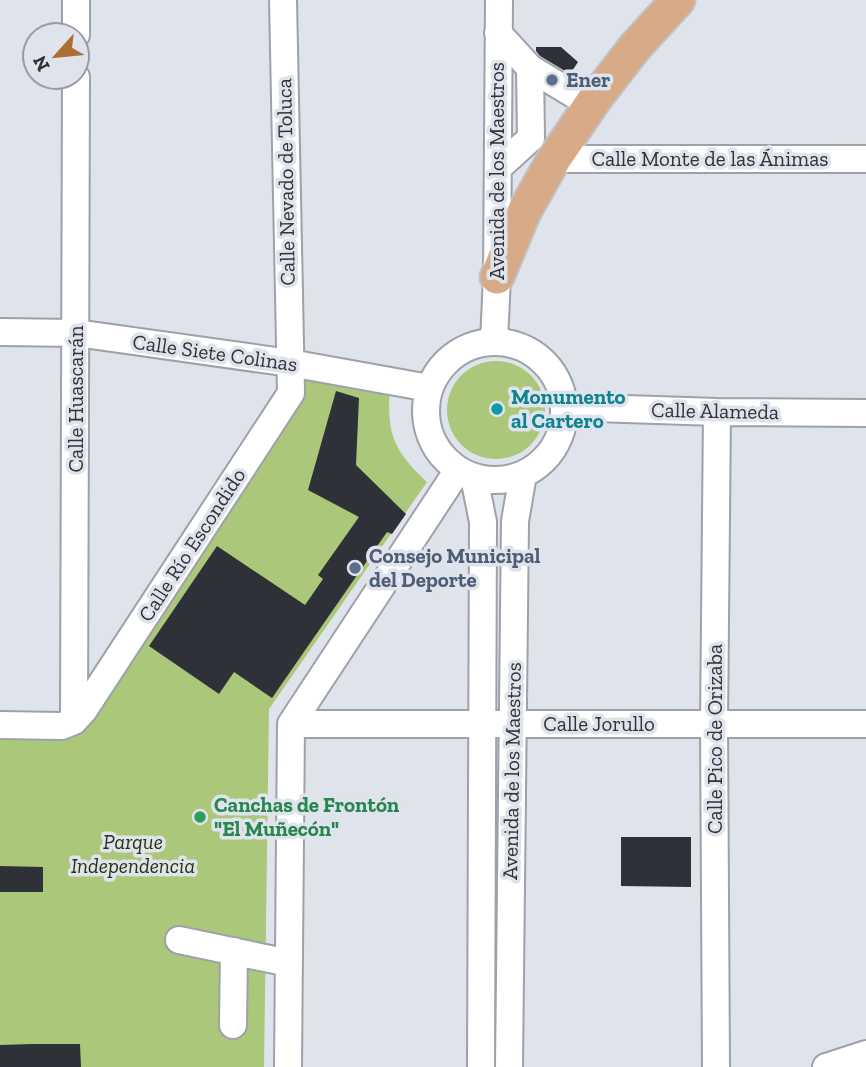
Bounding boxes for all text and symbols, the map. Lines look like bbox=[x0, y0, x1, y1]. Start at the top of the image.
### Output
north arrow bbox=[21, 21, 91, 91]
text: N bbox=[28, 52, 55, 75]
street label: Avenida de los Maestros bbox=[484, 62, 509, 280]
place label: Ener bbox=[566, 67, 610, 92]
marker: Ener bbox=[544, 72, 560, 88]
street label: Calle Nevado de Toluca bbox=[271, 78, 300, 286]
street label: Calle Monte de las Ánimas bbox=[591, 146, 829, 171]
street label: Calle Huascarán bbox=[63, 326, 88, 472]
street label: Calle Siete Colinas bbox=[131, 329, 299, 376]
place label: Monumento al Cartero bbox=[511, 384, 626, 433]
street label: Calle Alameda bbox=[651, 397, 779, 424]
marker: Monumento al Cartero bbox=[489, 401, 505, 417]
street label: Calle Río Escondido bbox=[133, 463, 250, 626]
place label: Consejo Municipal del Deporte bbox=[369, 543, 541, 592]
marker: Consejo Municipal del Deporte bbox=[347, 560, 363, 576]
street label: Calle Pico de Orizaba bbox=[702, 644, 727, 834]
street label: Avenida de los Maestros bbox=[497, 662, 526, 880]
street label: Calle Jorullo bbox=[543, 711, 655, 736]
place label: Canchas de Frontón "El Muñecón" bbox=[214, 792, 400, 841]
marker: Canchas de Frontón "El Muñecón" bbox=[192, 809, 208, 825]
park label: Parque Independencia bbox=[71, 829, 195, 878]

